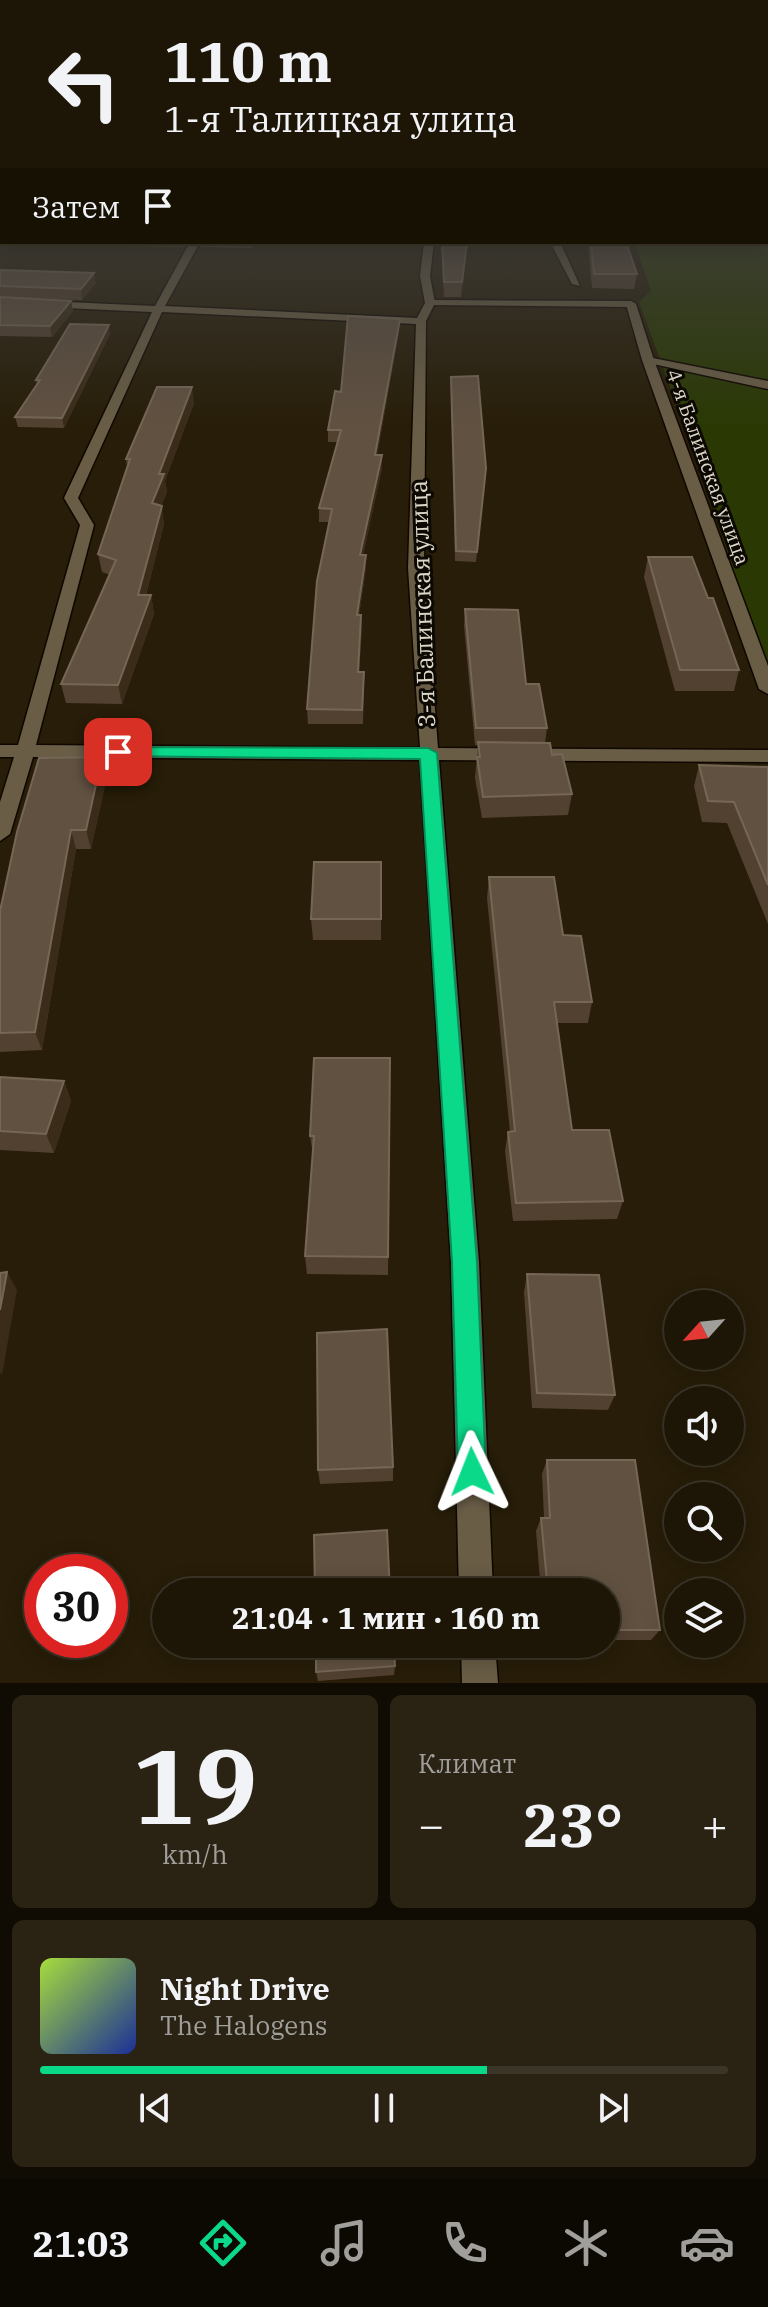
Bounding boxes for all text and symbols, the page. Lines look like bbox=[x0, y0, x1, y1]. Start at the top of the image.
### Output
text: 110 m bbox=[164, 25, 332, 97]
icon: left bbox=[32, 32, 136, 136]
text: 1-я Талицкая улица bbox=[164, 95, 517, 142]
icon: arrive bbox=[136, 184, 180, 228]
text: Затем bbox=[32, 187, 120, 226]
street label: 4-я Балинская улица bbox=[660, 365, 756, 569]
street label: 3-я Балинская улица bbox=[402, 480, 442, 728]
pin bbox=[84, 718, 152, 786]
icon: arrive bbox=[96, 730, 140, 774]
north arrow bbox=[664, 1290, 744, 1370]
map controls bbox=[664, 1290, 744, 1658]
button: sound bbox=[664, 1386, 744, 1466]
position arrow bbox=[430, 1430, 514, 1514]
button: search bbox=[664, 1482, 744, 1562]
speed limit sign: 30 bbox=[24, 1554, 128, 1658]
button: layers bbox=[664, 1578, 744, 1658]
text: 21:04 · 1 мин · 160 m bbox=[232, 1598, 540, 1637]
text: 19 bbox=[133, 1717, 257, 1853]
text: Климат bbox=[418, 1746, 516, 1780]
text: 23° bbox=[523, 1785, 623, 1864]
text: − bbox=[418, 1796, 444, 1853]
text: + bbox=[702, 1796, 728, 1853]
text: km/h bbox=[162, 1837, 228, 1871]
text: Night Drive bbox=[160, 1969, 330, 2008]
text: The Halogens bbox=[160, 2008, 328, 2042]
icon: previous bbox=[133, 2086, 177, 2130]
icon: pause bbox=[362, 2086, 406, 2130]
icon: next bbox=[591, 2086, 635, 2130]
icon: directions bbox=[195, 2215, 251, 2271]
icon: music bbox=[316, 2215, 372, 2271]
icon: phone bbox=[437, 2215, 493, 2271]
icon: climate bbox=[558, 2215, 614, 2271]
icon: car bbox=[679, 2215, 735, 2271]
text: 21:03 bbox=[33, 2220, 130, 2267]

